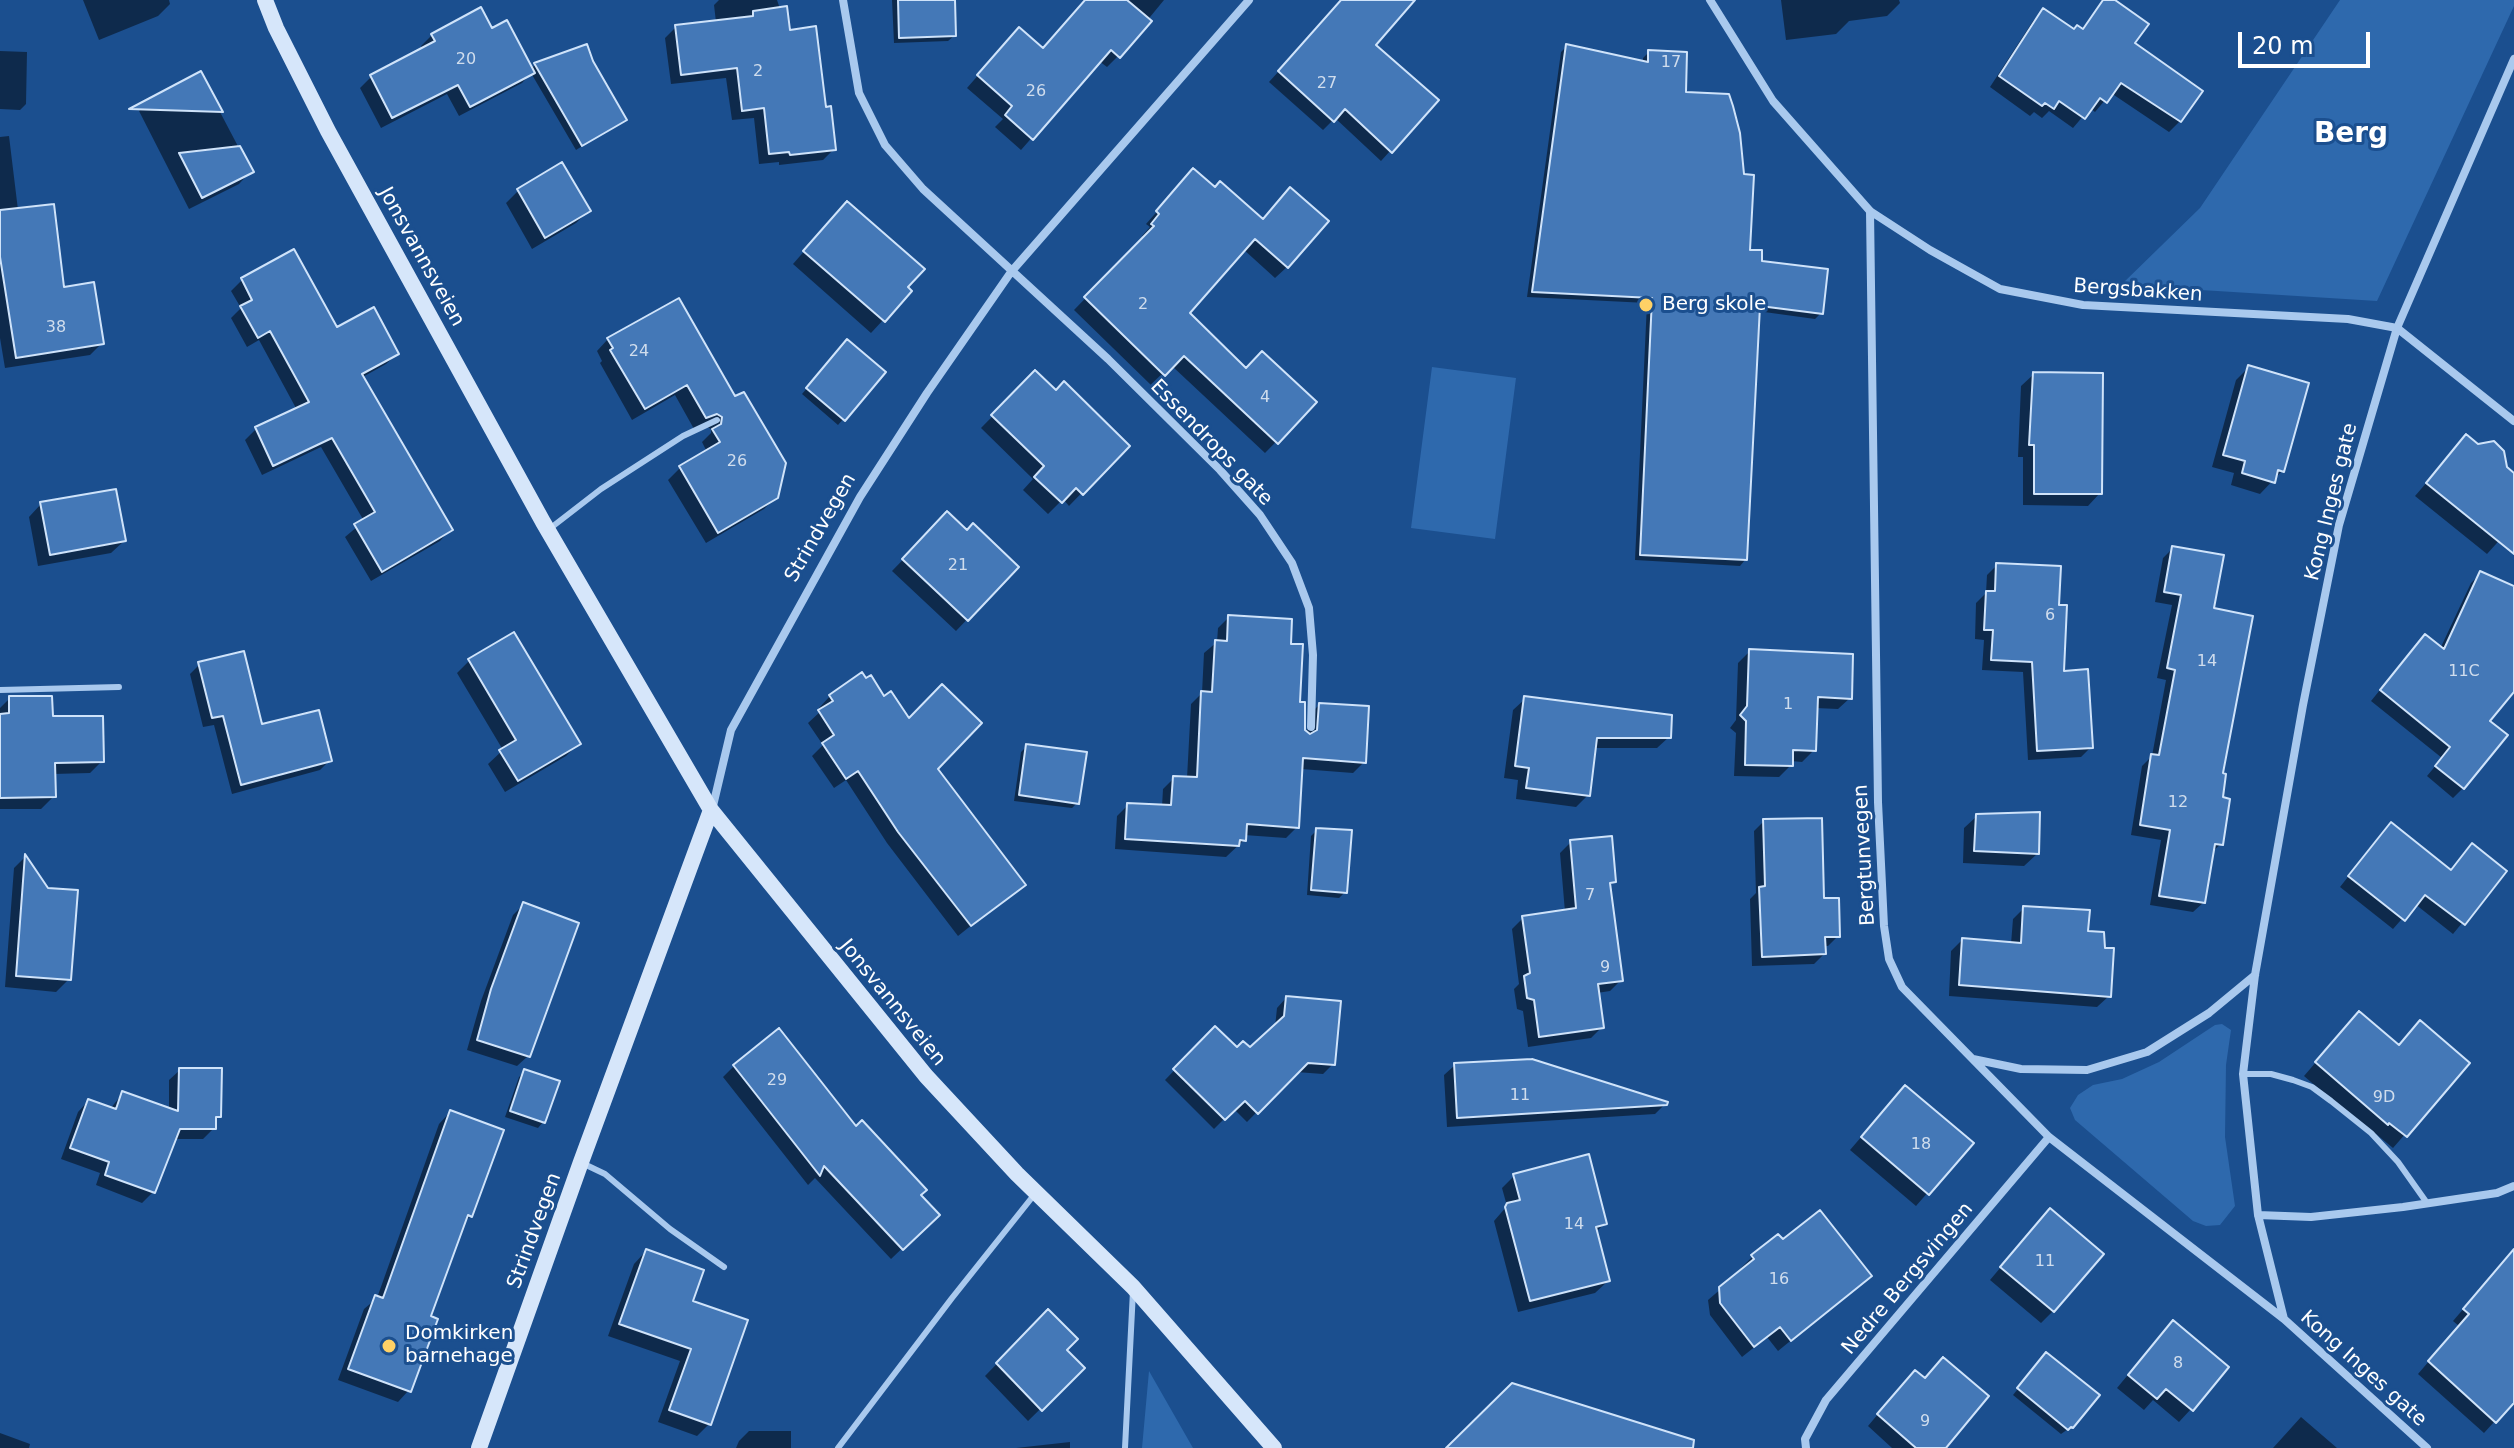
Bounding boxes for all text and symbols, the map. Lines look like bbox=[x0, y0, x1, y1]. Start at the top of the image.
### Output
scale bar bbox=[2242, 16, 2374, 66]
text: 20 m bbox=[2252, 32, 2314, 60]
house number: 20 bbox=[456, 50, 476, 70]
house number: 17 bbox=[1661, 53, 1681, 73]
house number: 2 bbox=[753, 62, 763, 82]
house number: 27 bbox=[1317, 74, 1337, 94]
house number: 26 bbox=[1026, 82, 1046, 102]
district label: Berg bbox=[2314, 118, 2388, 152]
street label: Jonsvannsveien bbox=[373, 183, 469, 331]
street label: Bergsbakken bbox=[2073, 275, 2203, 307]
place label: Berg skole bbox=[1662, 293, 1766, 317]
house number: 2 bbox=[1138, 295, 1148, 315]
marker: Berg skole bbox=[1637, 296, 1655, 314]
house number: 38 bbox=[46, 318, 66, 338]
house number: 24 bbox=[629, 342, 649, 362]
street label: Essendrops gate bbox=[1145, 375, 1277, 511]
house number: 4 bbox=[1260, 388, 1270, 408]
street label: Kong Inges gate bbox=[2301, 421, 2363, 583]
house number: 26 bbox=[727, 452, 747, 472]
street label: Strindvegen bbox=[780, 469, 862, 587]
house number: 21 bbox=[948, 556, 968, 576]
house number: 6 bbox=[2045, 606, 2055, 626]
house number: 14 bbox=[2197, 652, 2217, 672]
house number: 11C bbox=[2448, 662, 2480, 682]
house number: 1 bbox=[1783, 695, 1793, 715]
street label: Bergtunvegen bbox=[1849, 784, 1881, 926]
house number: 12 bbox=[2168, 793, 2188, 813]
house number: 7 bbox=[1585, 886, 1595, 906]
street label: Jonsvannsveien bbox=[834, 935, 950, 1071]
house number: 9 bbox=[1600, 958, 1610, 978]
house number: 29 bbox=[767, 1071, 787, 1091]
house number: 11 bbox=[1510, 1086, 1530, 1106]
house number: 9D bbox=[2373, 1088, 2395, 1108]
house number: 18 bbox=[1911, 1135, 1931, 1155]
street label: Strindvegen bbox=[503, 1170, 567, 1292]
street label: Nedre Bergsvingen bbox=[1837, 1198, 1979, 1360]
house number: 14 bbox=[1564, 1215, 1584, 1235]
house number: 11 bbox=[2035, 1252, 2055, 1272]
house number: 16 bbox=[1769, 1270, 1789, 1290]
street label: Kong Inges gate bbox=[2295, 1306, 2431, 1432]
place label: Domkirken barnehage bbox=[405, 1322, 513, 1369]
marker: Domkirken barnehage bbox=[380, 1337, 398, 1355]
house number: 8 bbox=[2173, 1354, 2183, 1374]
house number: 9 bbox=[1920, 1412, 1930, 1432]

